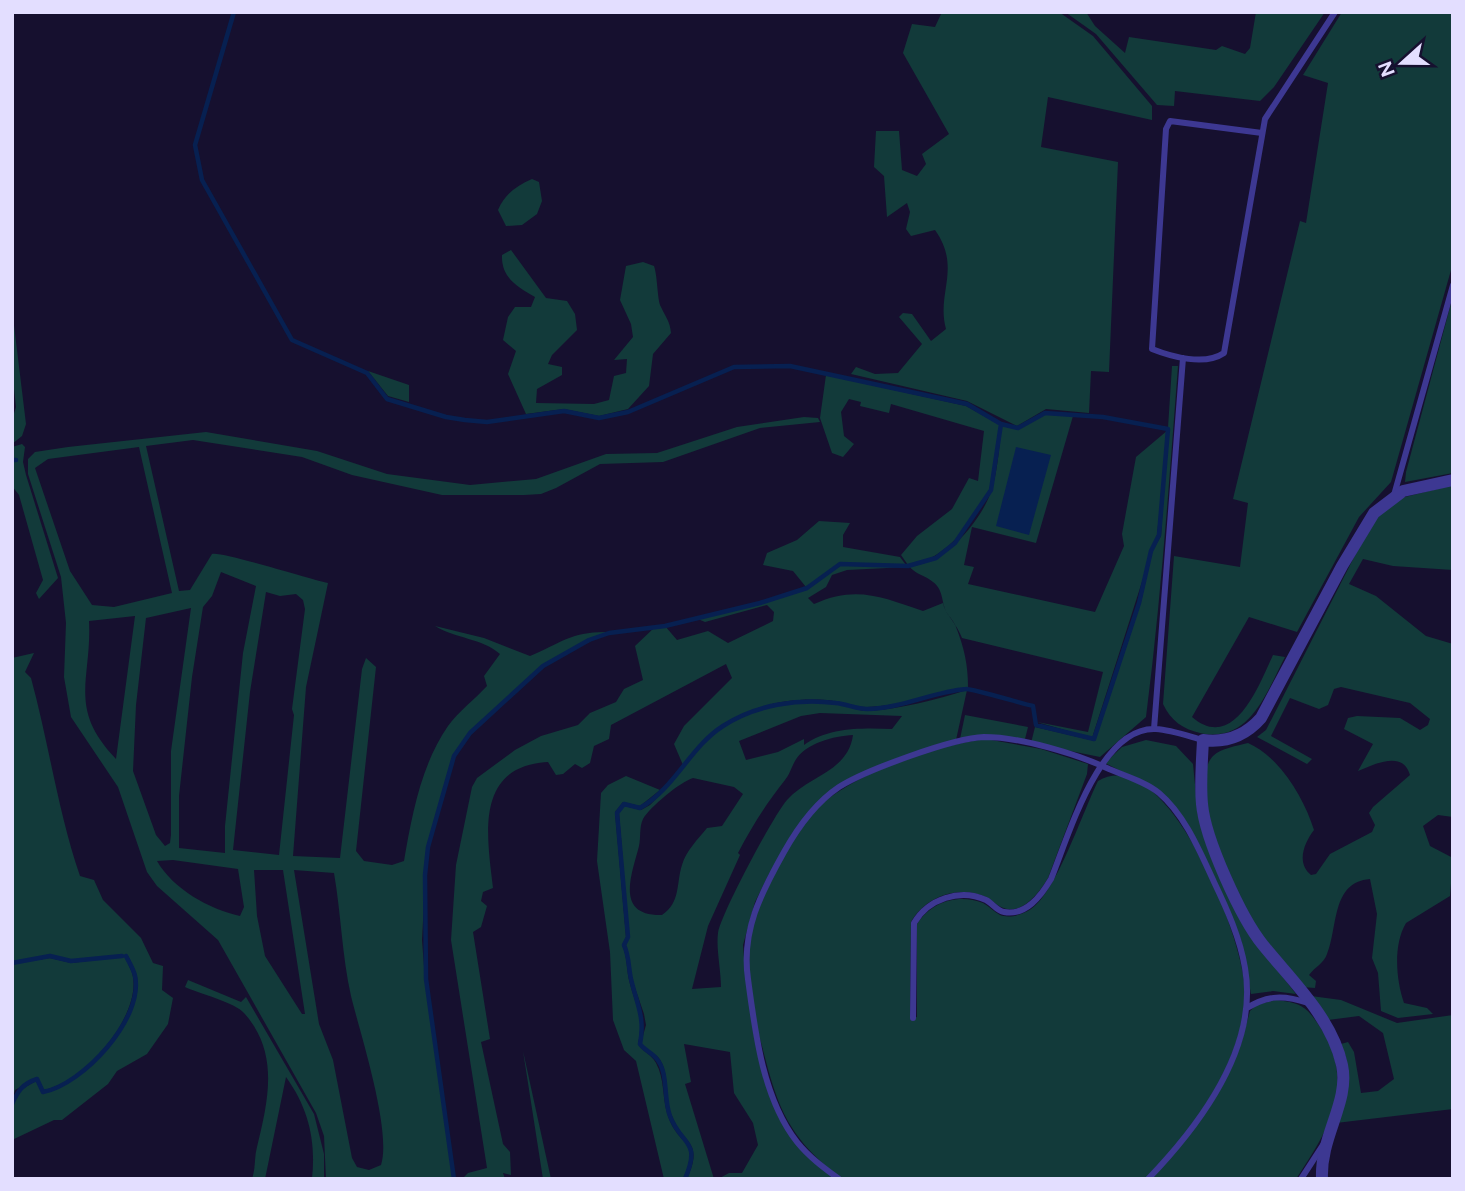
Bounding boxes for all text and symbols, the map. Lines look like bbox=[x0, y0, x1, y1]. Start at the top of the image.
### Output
north arrow bbox=[1367, 28, 1437, 98]
text: N bbox=[1373, 58, 1400, 80]

